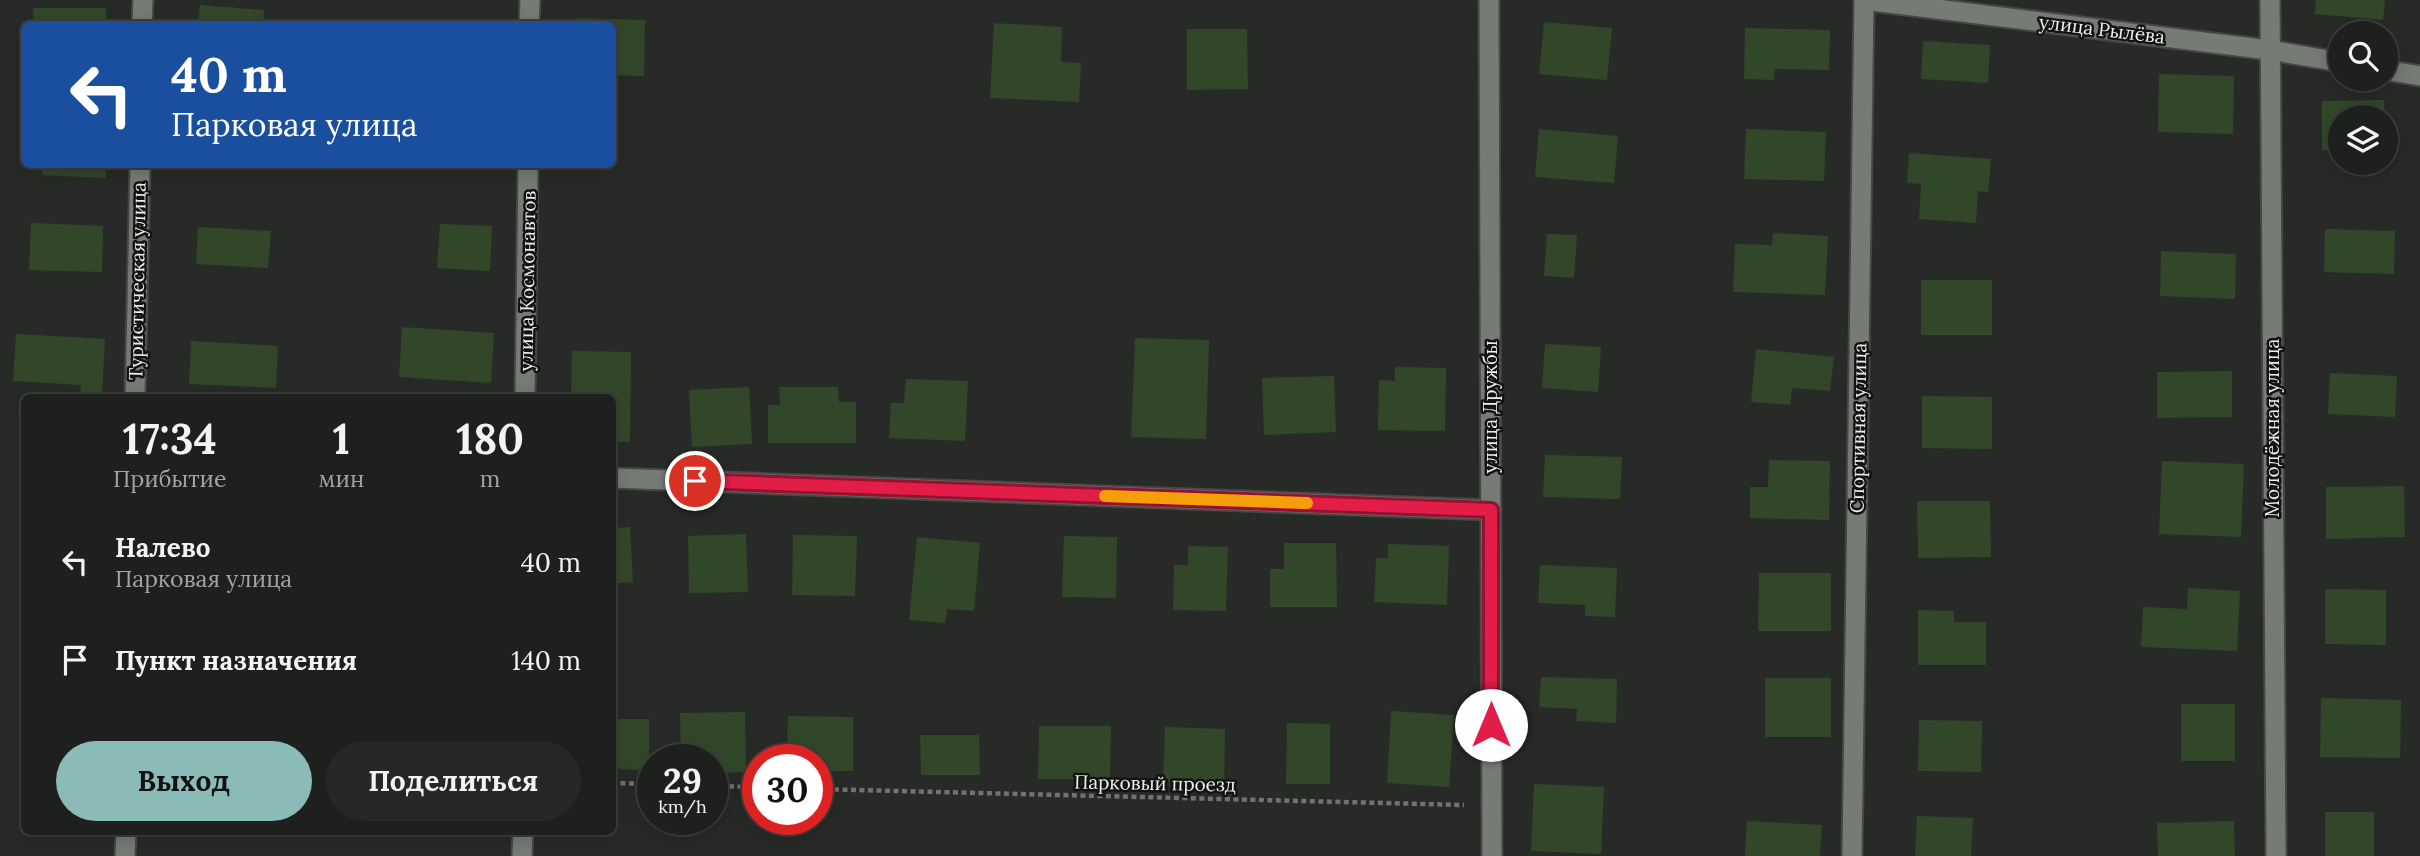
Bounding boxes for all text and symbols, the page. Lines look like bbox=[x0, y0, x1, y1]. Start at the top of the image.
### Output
street label: улица Рылёва bbox=[2038, 9, 2166, 49]
map controls bbox=[2328, 21, 2398, 175]
button: search bbox=[2328, 21, 2398, 91]
text: 40 m bbox=[171, 43, 287, 105]
icon: left bbox=[56, 49, 147, 140]
text: Парковая улица bbox=[171, 104, 417, 145]
button: layers bbox=[2328, 105, 2398, 175]
street label: Туристическая улица bbox=[123, 182, 151, 380]
street label: улица Космонавтов bbox=[513, 190, 541, 372]
street label: Молодёжная улица bbox=[2260, 338, 2284, 517]
street label: улица Дружбы bbox=[1478, 340, 1502, 474]
street label: Спортивная улица bbox=[1845, 342, 1871, 513]
text: 17:34 bbox=[123, 412, 217, 466]
text: 1 bbox=[333, 412, 350, 466]
text: 180 bbox=[456, 412, 524, 466]
pin bbox=[665, 451, 725, 511]
icon: arrive bbox=[676, 462, 714, 500]
text: Прибытие bbox=[113, 464, 227, 493]
text: мин bbox=[318, 464, 364, 493]
text: m bbox=[480, 464, 500, 493]
text: Налево bbox=[115, 531, 211, 564]
icon: left bbox=[56, 543, 94, 581]
text: 40 m bbox=[521, 546, 581, 579]
text: Парковая улица bbox=[115, 564, 292, 593]
icon: arrive bbox=[56, 641, 94, 679]
text: Пункт назначения bbox=[115, 644, 357, 677]
text: 140 m bbox=[511, 644, 581, 677]
position arrow bbox=[1454, 688, 1528, 762]
button: Выход bbox=[56, 741, 312, 821]
button: Поделиться bbox=[326, 741, 581, 821]
speed limit sign: 30 bbox=[742, 744, 833, 835]
text: 29 bbox=[663, 758, 702, 803]
street label: Парковый проезд bbox=[1074, 770, 1236, 796]
text: km/h bbox=[658, 795, 707, 818]

